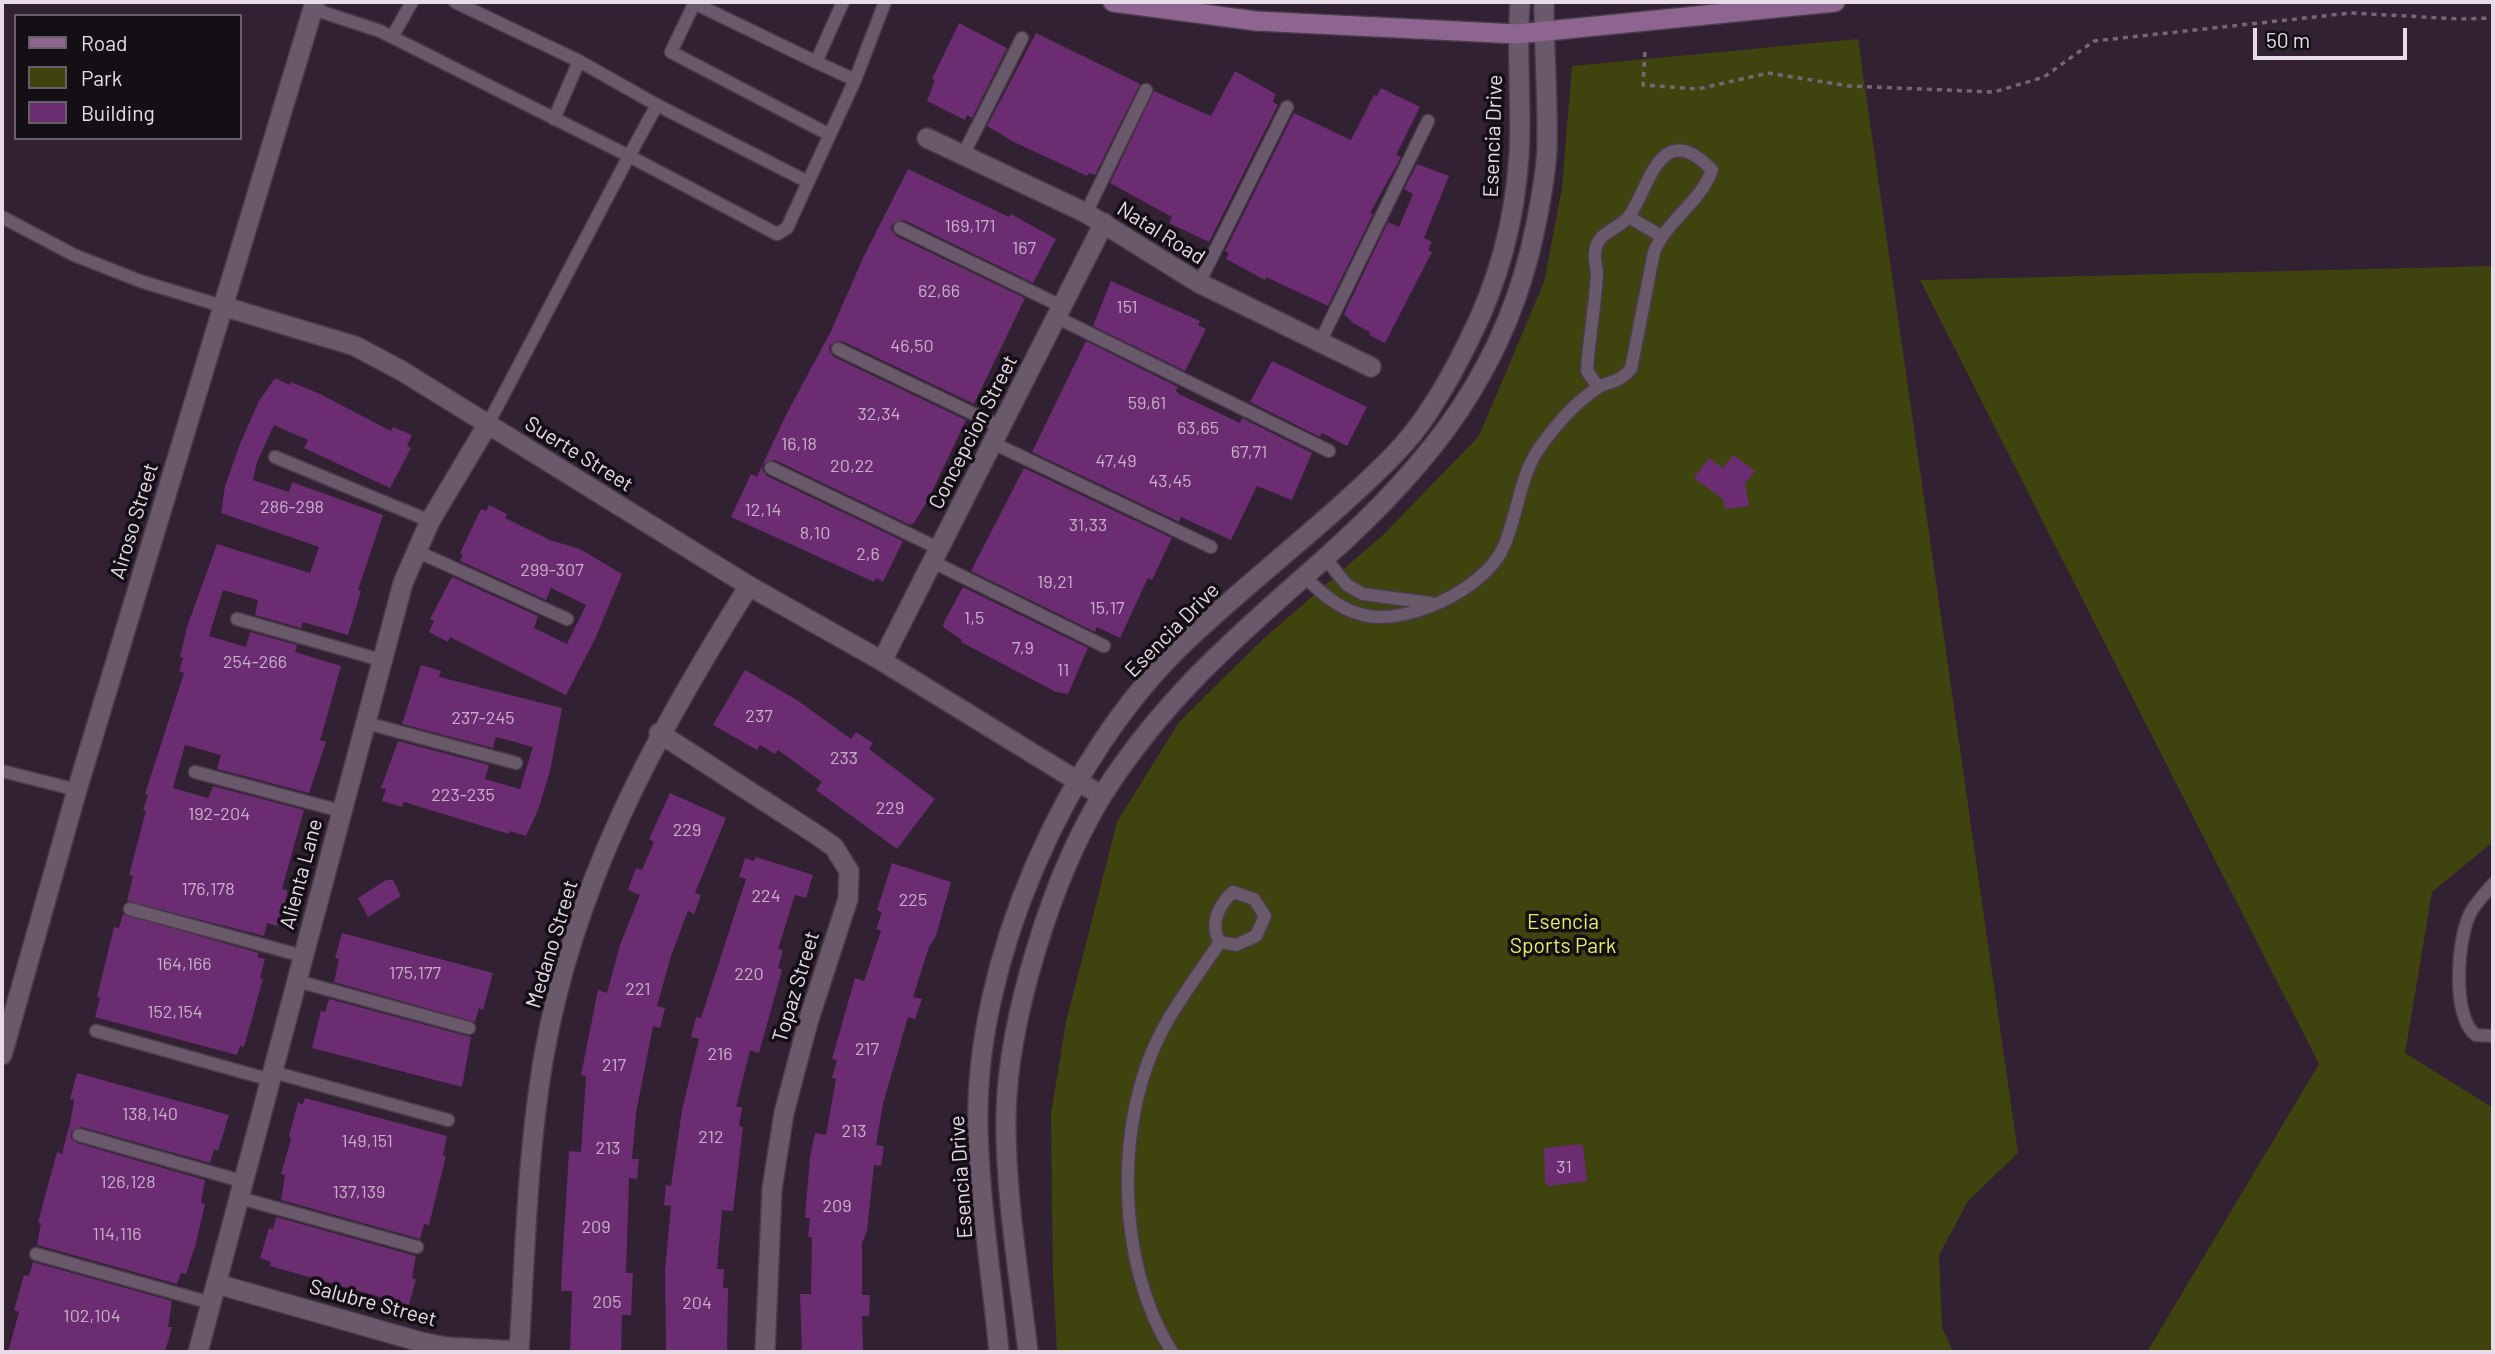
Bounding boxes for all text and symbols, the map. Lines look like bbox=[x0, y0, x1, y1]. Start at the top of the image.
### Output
legend bbox=[14, 14, 242, 140]
scale bar bbox=[2257, 14, 2411, 58]
text: 50 m bbox=[2266, 27, 2310, 52]
text: Road bbox=[81, 30, 127, 55]
text: Park bbox=[81, 65, 122, 90]
street label: Esencia Drive bbox=[1478, 74, 1508, 198]
text: Building bbox=[81, 100, 155, 125]
street label: Natal Road bbox=[1112, 196, 1210, 270]
house number: 169,171 bbox=[945, 215, 995, 237]
house number: 167 bbox=[1012, 237, 1036, 259]
house number: 62,66 bbox=[918, 280, 960, 302]
house number: 151 bbox=[1116, 296, 1138, 318]
house number: 46,50 bbox=[890, 335, 934, 357]
street label: Concepcion Street bbox=[923, 351, 1023, 513]
house number: 59,61 bbox=[1128, 392, 1166, 414]
house number: 32,34 bbox=[858, 403, 900, 425]
street label: Suerte Street bbox=[520, 411, 638, 497]
house number: 63,65 bbox=[1177, 417, 1219, 439]
house number: 16,18 bbox=[781, 433, 817, 455]
house number: 67,71 bbox=[1231, 441, 1267, 463]
house number: 47,49 bbox=[1095, 450, 1137, 472]
house number: 20,22 bbox=[830, 455, 874, 477]
street label: Airoso Street bbox=[104, 460, 164, 582]
house number: 43,45 bbox=[1148, 470, 1192, 492]
house number: 286-298 bbox=[260, 496, 324, 518]
house number: 12,14 bbox=[745, 499, 781, 521]
house number: 31,33 bbox=[1069, 514, 1107, 536]
house number: 8,10 bbox=[800, 522, 830, 544]
house number: 2,6 bbox=[856, 543, 880, 565]
house number: 299-307 bbox=[520, 559, 584, 581]
house number: 19,21 bbox=[1037, 571, 1073, 593]
street label: Esencia Drive bbox=[1120, 578, 1224, 682]
house number: 15,17 bbox=[1089, 597, 1125, 619]
house number: 1,5 bbox=[964, 607, 984, 629]
house number: 7,9 bbox=[1012, 637, 1034, 659]
house number: 254-266 bbox=[223, 651, 287, 673]
house number: 11 bbox=[1057, 659, 1069, 681]
house number: 237 bbox=[745, 705, 773, 727]
house number: 237-245 bbox=[451, 707, 515, 729]
house number: 233 bbox=[830, 747, 858, 769]
house number: 223-235 bbox=[431, 784, 495, 806]
house number: 229 bbox=[876, 797, 904, 819]
house number: 192-204 bbox=[188, 803, 250, 825]
street label: Alienta Lane bbox=[274, 816, 328, 932]
house number: 229 bbox=[673, 819, 701, 841]
street label: Medano Street bbox=[521, 877, 583, 1011]
house number: 176,178 bbox=[181, 878, 235, 900]
house number: 224 bbox=[751, 885, 781, 907]
house number: 225 bbox=[899, 889, 927, 911]
park label: Esencia Sports Park bbox=[1510, 909, 1616, 959]
street label: Topaz Street bbox=[767, 928, 825, 1046]
house number: 164,166 bbox=[156, 953, 212, 975]
house number: 175,177 bbox=[389, 962, 441, 984]
house number: 220 bbox=[734, 963, 764, 985]
house number: 221 bbox=[625, 978, 651, 1000]
house number: 152,154 bbox=[147, 1001, 203, 1023]
house number: 217 bbox=[855, 1038, 879, 1060]
house number: 216 bbox=[708, 1043, 732, 1065]
house number: 217 bbox=[602, 1054, 626, 1076]
house number: 138,140 bbox=[122, 1103, 178, 1125]
street label: Esencia Drive bbox=[944, 1115, 978, 1239]
house number: 213 bbox=[842, 1120, 866, 1142]
house number: 212 bbox=[698, 1126, 724, 1148]
house number: 149,151 bbox=[341, 1130, 393, 1152]
house number: 213 bbox=[596, 1137, 620, 1159]
house number: 31 bbox=[1556, 1156, 1572, 1178]
house number: 126,128 bbox=[100, 1171, 156, 1193]
house number: 137,139 bbox=[333, 1181, 385, 1203]
house number: 209 bbox=[822, 1195, 852, 1217]
house number: 209 bbox=[581, 1216, 611, 1238]
house number: 114,116 bbox=[92, 1223, 142, 1245]
street label: Salubre Street bbox=[307, 1274, 439, 1332]
house number: 205 bbox=[592, 1291, 622, 1313]
house number: 204 bbox=[682, 1292, 712, 1314]
house number: 102,104 bbox=[63, 1305, 121, 1327]

